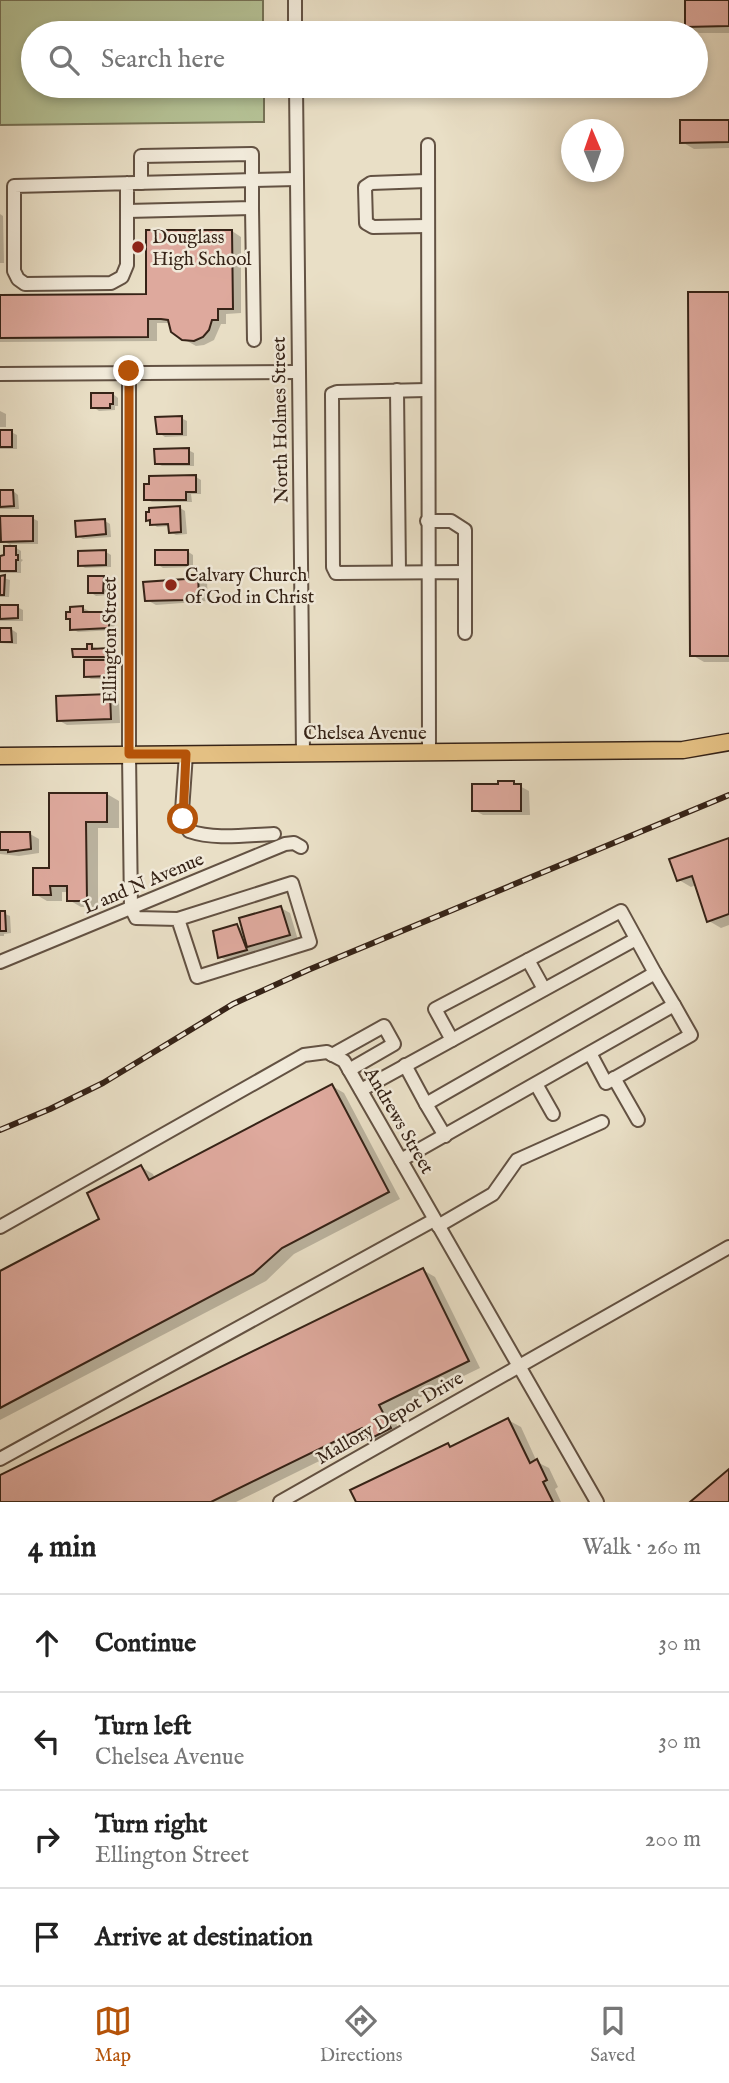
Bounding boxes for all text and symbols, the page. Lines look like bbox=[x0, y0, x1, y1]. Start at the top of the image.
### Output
search box bbox=[21, 21, 708, 98]
icon: search bbox=[45, 41, 83, 79]
text: Search here bbox=[101, 43, 225, 76]
north arrow bbox=[561, 119, 624, 182]
place label: Douglass High School bbox=[152, 226, 252, 272]
marker: Douglass High School bbox=[130, 239, 146, 255]
street label: North Holmes Street bbox=[268, 336, 294, 503]
route end bbox=[113, 355, 144, 386]
place label: Calvary Church of God in Christ bbox=[185, 564, 315, 610]
street label: Ellington Street bbox=[99, 576, 123, 704]
marker: Calvary Church of God in Christ bbox=[163, 577, 179, 593]
street label: Chelsea Avenue bbox=[303, 722, 427, 746]
route start bbox=[167, 803, 198, 834]
street label: L and N Avenue bbox=[80, 848, 208, 920]
street label: Andrews Street bbox=[358, 1062, 439, 1179]
street label: Mallory Depot Drive bbox=[312, 1367, 468, 1471]
text: 4 min bbox=[28, 1529, 96, 1567]
text: Walk · 260 m bbox=[582, 1533, 701, 1562]
icon: ahead bbox=[28, 1624, 66, 1662]
text: Continue bbox=[95, 1627, 196, 1660]
text: 30 m bbox=[658, 1629, 701, 1658]
text: Turn left bbox=[95, 1710, 192, 1743]
icon: left bbox=[28, 1722, 66, 1760]
text: 30 m bbox=[658, 1727, 701, 1756]
text: Chelsea Avenue bbox=[95, 1743, 244, 1772]
text: Turn right bbox=[95, 1808, 208, 1841]
icon: right bbox=[28, 1820, 66, 1858]
text: 200 m bbox=[645, 1825, 701, 1854]
text: Ellington Street bbox=[95, 1841, 249, 1870]
icon: arrive bbox=[28, 1918, 66, 1956]
text: Arrive at destination bbox=[95, 1921, 313, 1954]
tab: Map bbox=[94, 2002, 132, 2068]
tab: Directions bbox=[320, 2002, 402, 2068]
tab: Saved bbox=[590, 2002, 635, 2068]

